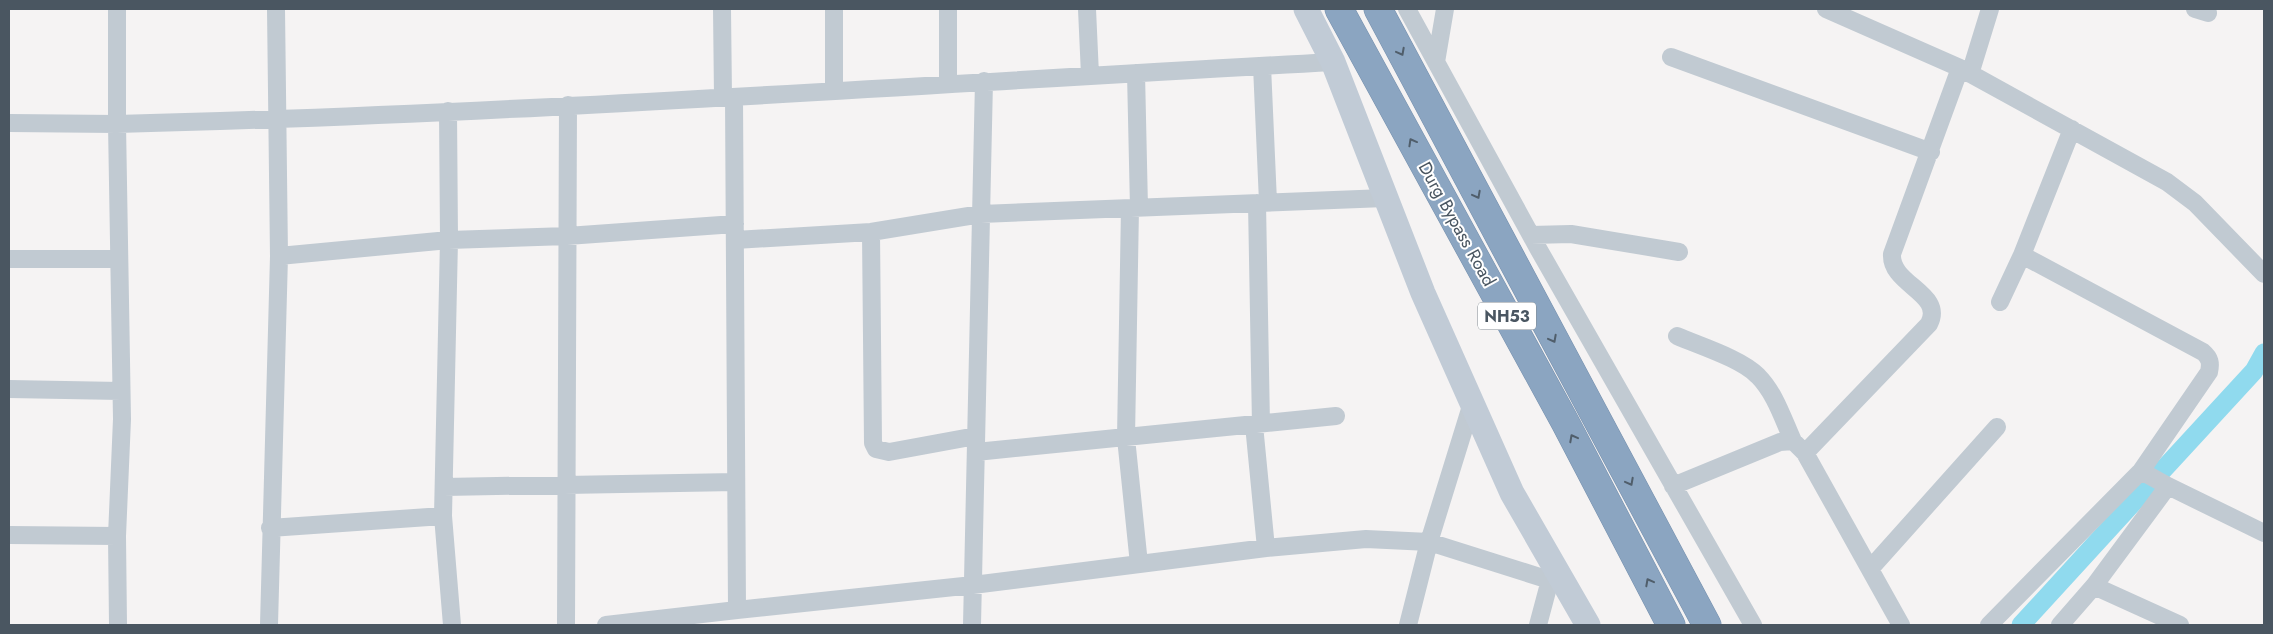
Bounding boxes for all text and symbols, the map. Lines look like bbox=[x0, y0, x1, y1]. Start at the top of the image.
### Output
one-way arrow bbox=[1395, 46, 1405, 55]
one-way arrow bbox=[1408, 138, 1418, 147]
street label: Durg Bypass Road bbox=[1412, 157, 1502, 291]
one-way arrow bbox=[1471, 190, 1481, 199]
road number: NH53 bbox=[1478, 302, 1536, 330]
one-way arrow bbox=[1547, 333, 1557, 342]
one-way arrow bbox=[1569, 434, 1579, 443]
one-way arrow bbox=[1624, 477, 1634, 486]
one-way arrow bbox=[1645, 578, 1655, 587]

